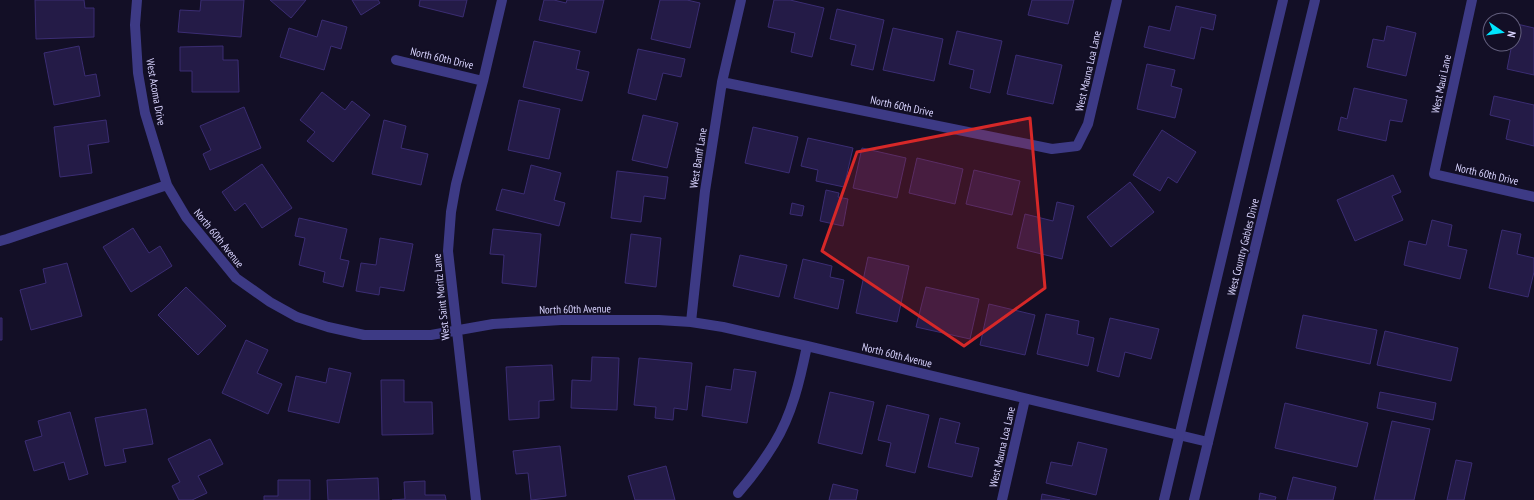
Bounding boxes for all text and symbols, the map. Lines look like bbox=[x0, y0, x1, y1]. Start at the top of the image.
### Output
north arrow bbox=[1482, 12, 1522, 52]
street label: West Mauna Loa Lane bbox=[1072, 29, 1104, 113]
text: N bbox=[1504, 30, 1519, 39]
street label: North 60th Drive bbox=[409, 44, 475, 72]
street label: West Maui Lane bbox=[1428, 53, 1454, 115]
street label: West Acoma Drive bbox=[143, 57, 169, 127]
street label: North 60th Drive bbox=[869, 92, 935, 120]
street label: West Banff Lane bbox=[686, 126, 710, 189]
street label: North 60th Drive bbox=[1454, 160, 1520, 188]
street label: West Country Gables Drive bbox=[1224, 197, 1262, 297]
street label: North 60th Avenue bbox=[191, 206, 247, 271]
street label: West Saint Moritz Lane bbox=[429, 253, 452, 341]
street label: North 60th Avenue bbox=[539, 301, 611, 317]
street label: North 60th Avenue bbox=[860, 340, 934, 371]
street label: West Mauna Loa Lane bbox=[986, 405, 1018, 489]

